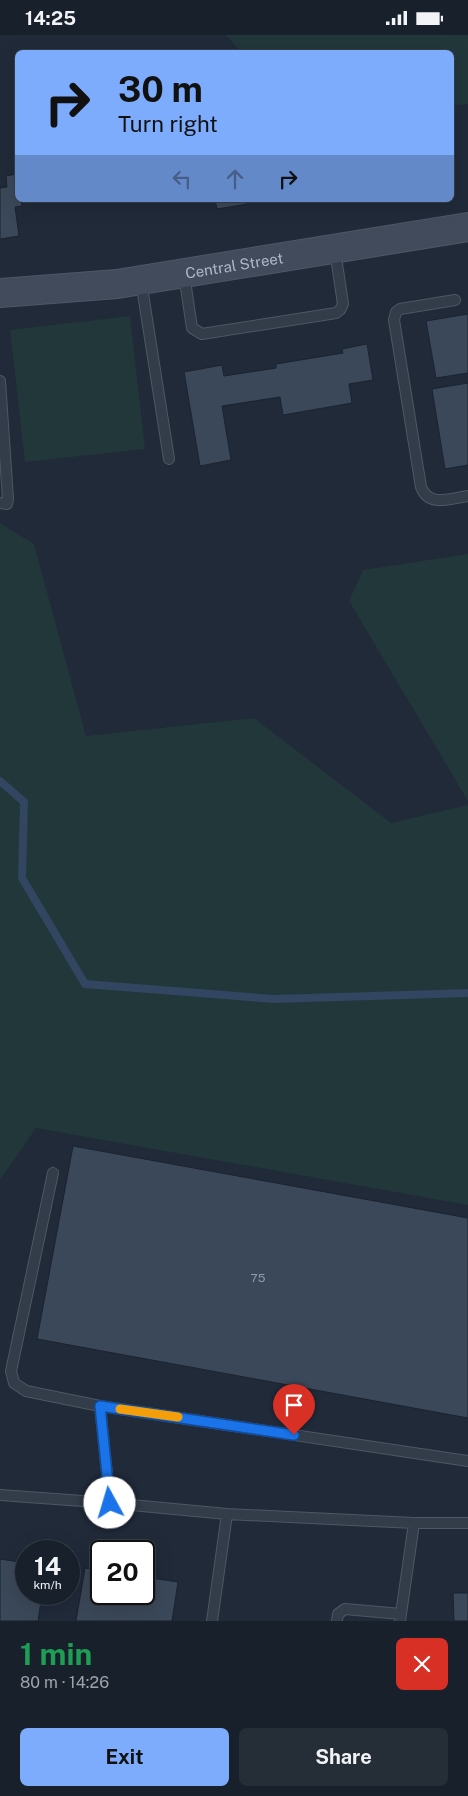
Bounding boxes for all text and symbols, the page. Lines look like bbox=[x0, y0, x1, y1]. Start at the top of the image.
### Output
text: 14:25 bbox=[25, 7, 76, 29]
text: 30 m bbox=[118, 69, 203, 110]
icon: right bbox=[35, 70, 100, 135]
text: Turn right bbox=[118, 111, 218, 137]
icon: left bbox=[168, 165, 196, 193]
icon: ahead bbox=[221, 165, 249, 193]
icon: right bbox=[274, 165, 302, 193]
street label: Central Street bbox=[184, 249, 284, 281]
house number: 75 bbox=[251, 1271, 266, 1285]
pin bbox=[273, 1384, 315, 1435]
icon: arrive bbox=[280, 1391, 308, 1419]
position arrow bbox=[83, 1476, 135, 1528]
speed limit sign: 20 bbox=[90, 1540, 155, 1605]
text: 14 bbox=[34, 1551, 61, 1581]
text: km/h bbox=[33, 1578, 62, 1592]
text: 1 min bbox=[20, 1636, 92, 1672]
button: close bbox=[396, 1638, 448, 1690]
text: 80 m · 14:26 bbox=[20, 1673, 109, 1692]
button: Exit bbox=[20, 1728, 229, 1786]
button: Share bbox=[239, 1728, 448, 1786]

